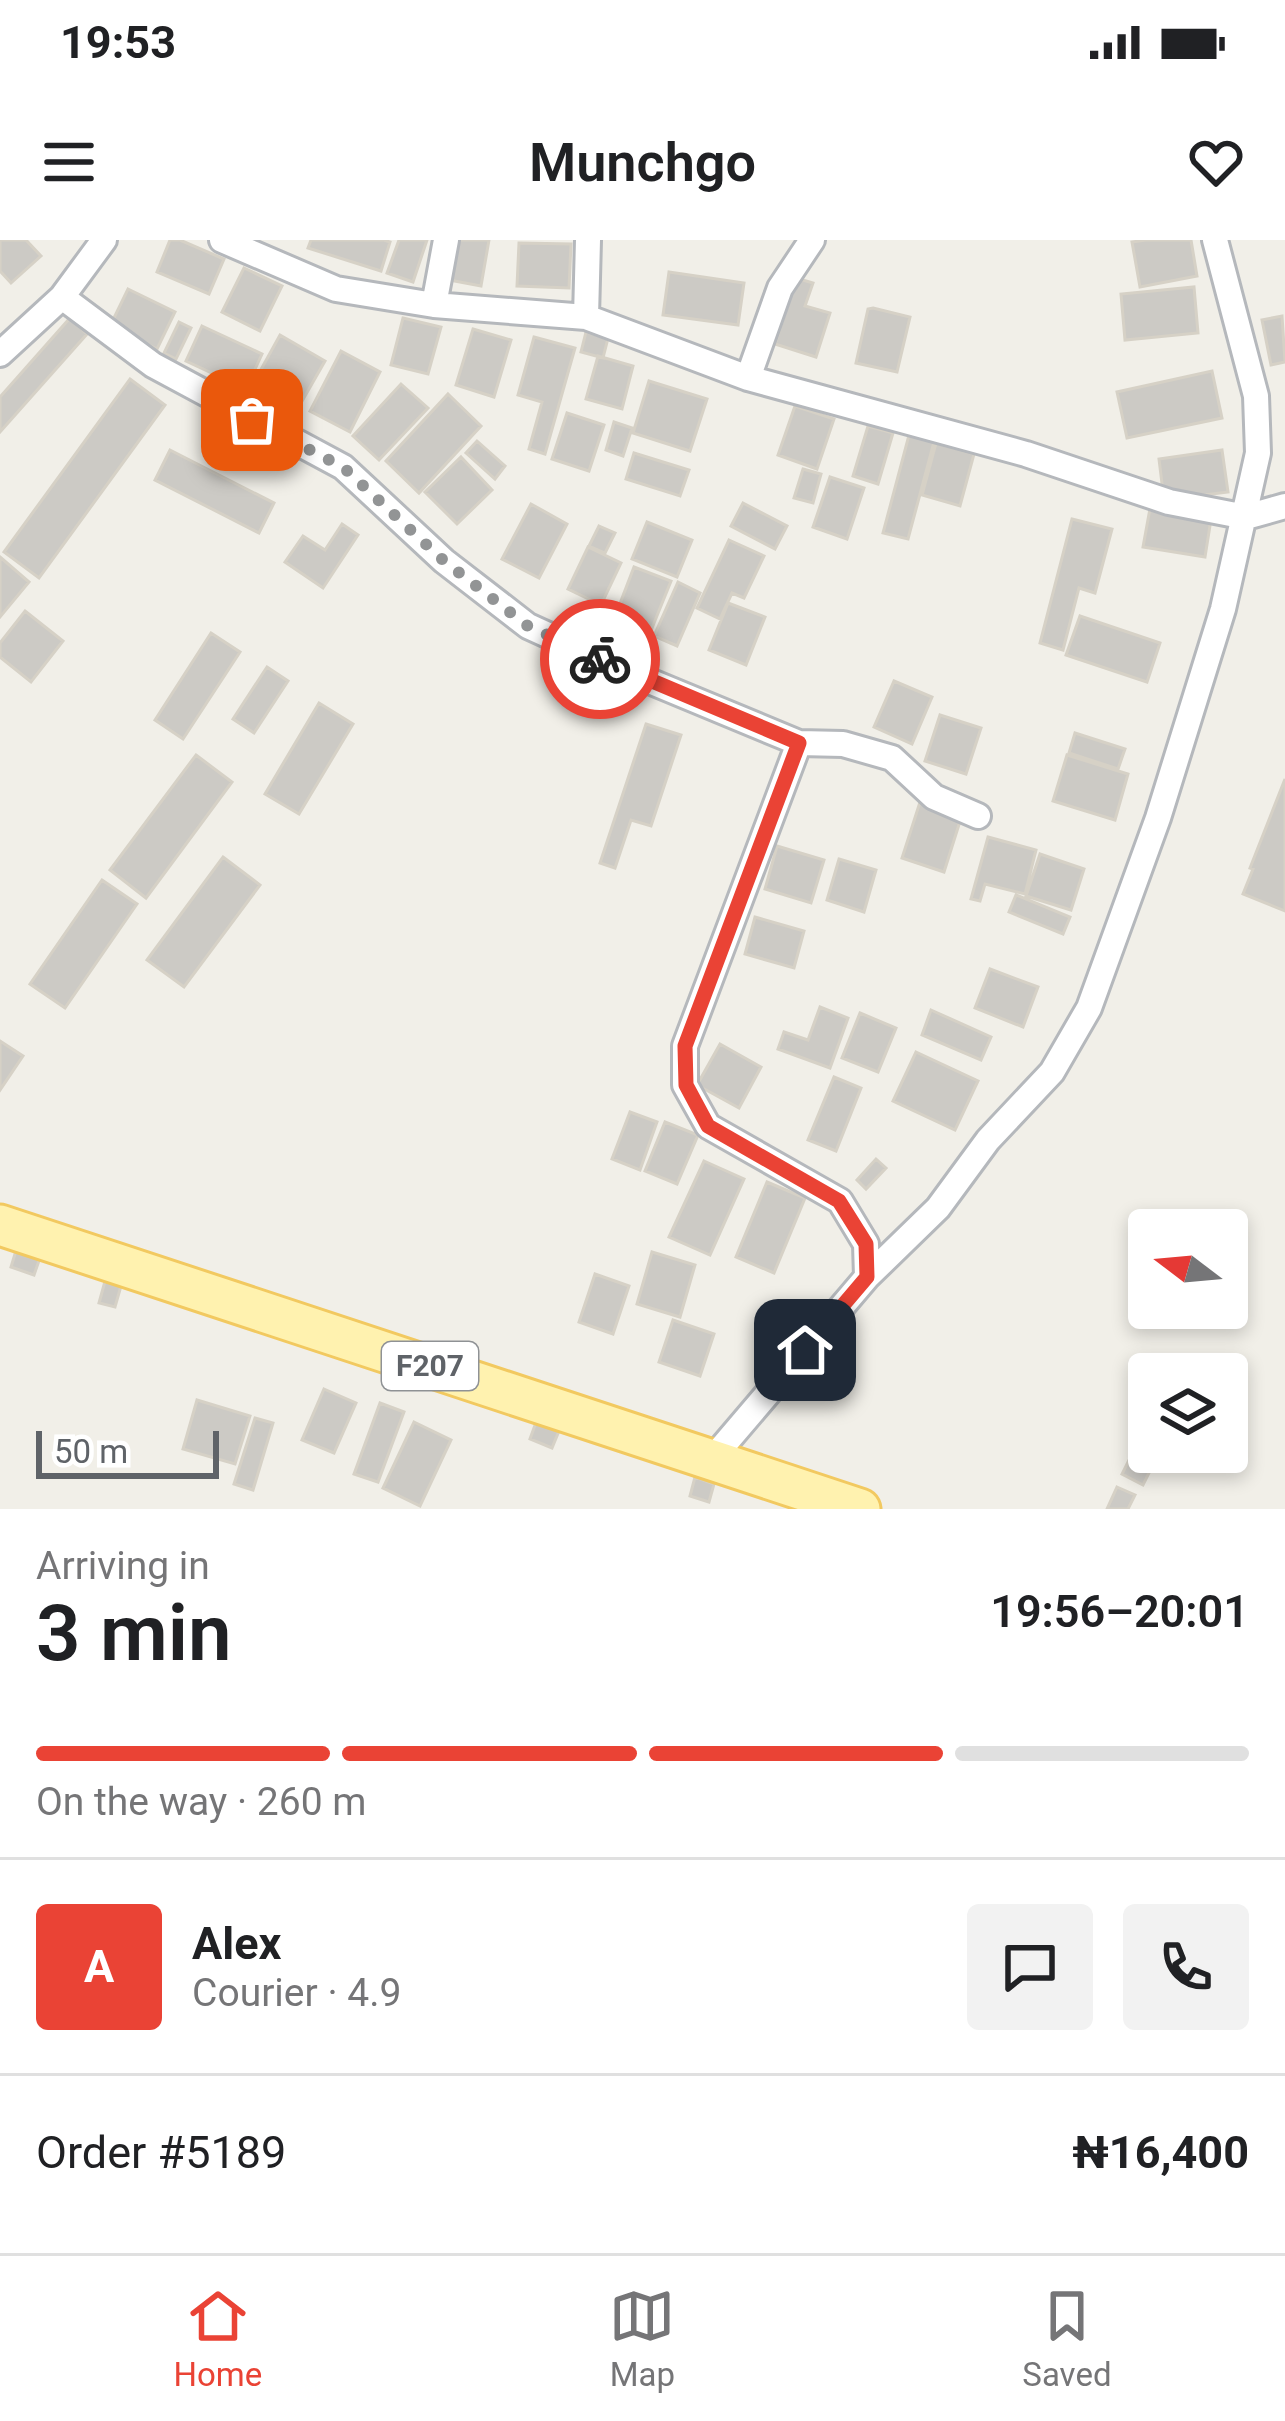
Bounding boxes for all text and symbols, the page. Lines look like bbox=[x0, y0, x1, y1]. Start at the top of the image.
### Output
text: 19:53 bbox=[60, 16, 176, 69]
icon: menu bbox=[36, 129, 102, 195]
icon: heart bbox=[1183, 129, 1249, 195]
text: Munchgo bbox=[529, 131, 756, 194]
pin bbox=[201, 369, 303, 471]
icon: bag bbox=[219, 387, 285, 453]
courier bbox=[540, 599, 660, 719]
icon: bike bbox=[567, 626, 633, 692]
north arrow bbox=[1128, 1209, 1248, 1329]
map controls bbox=[1128, 1209, 1248, 1473]
pin bbox=[754, 1299, 856, 1401]
icon: home bbox=[772, 1317, 838, 1383]
road number: F207 bbox=[382, 1342, 478, 1390]
button: layers bbox=[1128, 1353, 1248, 1473]
scale bar bbox=[36, 1425, 219, 1478]
text: 50 m bbox=[54, 1432, 128, 1471]
text: Arriving in bbox=[36, 1543, 210, 1589]
text: 19:56–20:01 bbox=[990, 1585, 1249, 1638]
text: 3 min bbox=[36, 1588, 232, 1679]
text: On the way · 260 m bbox=[36, 1779, 367, 1825]
button: chat bbox=[967, 1904, 1093, 2030]
button: phone bbox=[1123, 1904, 1249, 2030]
text: Alex bbox=[192, 1917, 281, 1970]
text: A bbox=[84, 1940, 114, 1993]
text: Courier · 4.9 bbox=[192, 1970, 401, 2016]
text: Order #5189 bbox=[36, 2126, 286, 2179]
text: ₦16,400 bbox=[1072, 2126, 1249, 2179]
tab: Home bbox=[174, 2283, 262, 2394]
tab: Map bbox=[609, 2283, 675, 2394]
tab: Saved bbox=[1022, 2283, 1112, 2394]

